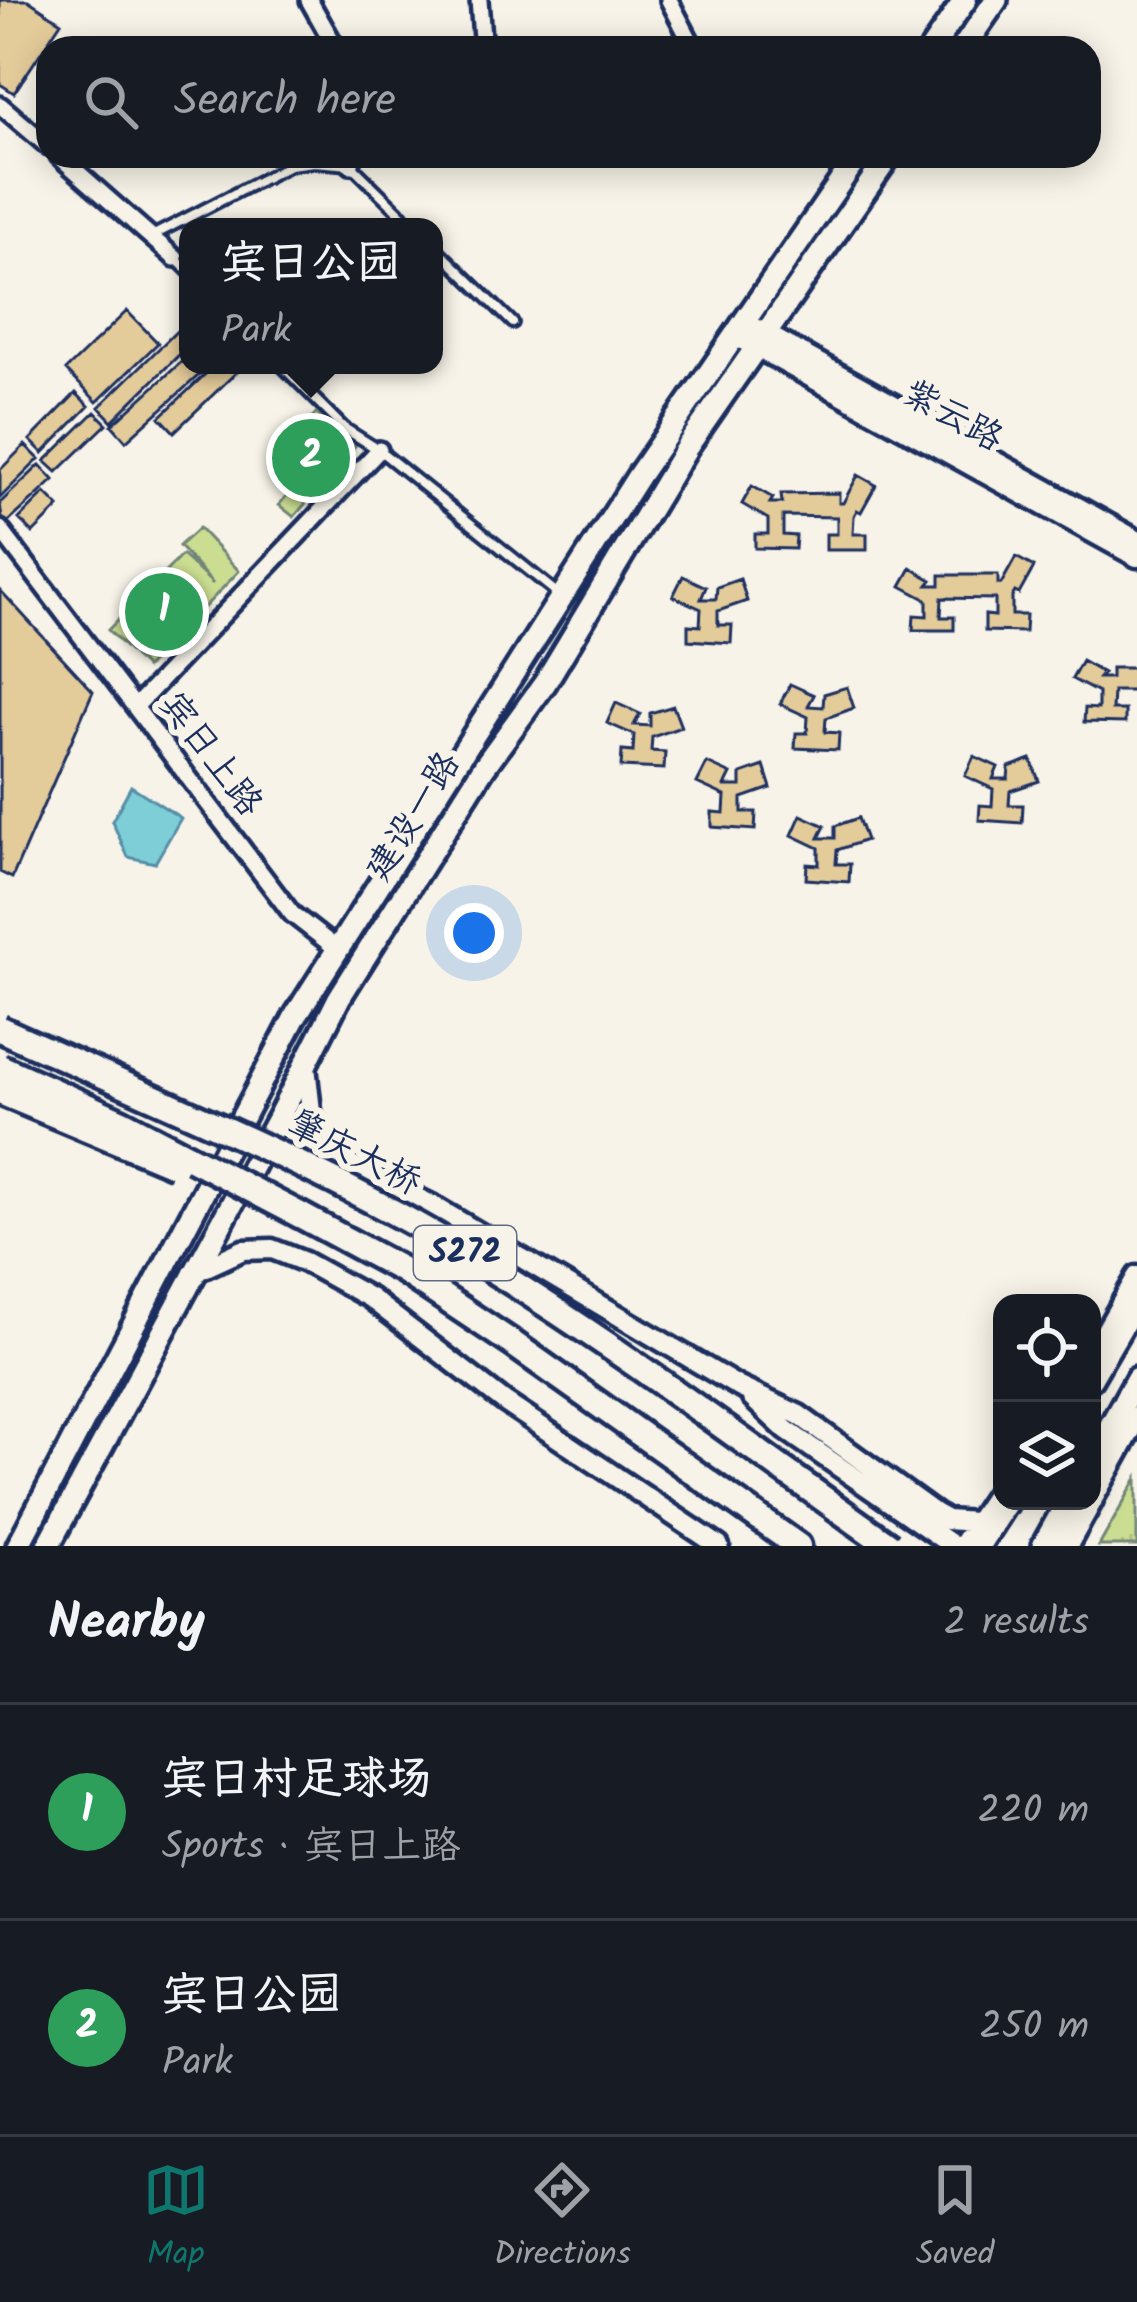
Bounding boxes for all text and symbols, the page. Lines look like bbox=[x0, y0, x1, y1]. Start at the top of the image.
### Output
search box bbox=[36, 36, 1101, 168]
text: Search here bbox=[174, 66, 396, 138]
icon: search bbox=[78, 69, 144, 135]
popup bbox=[179, 218, 443, 374]
text: 宾日公园 bbox=[221, 229, 401, 301]
text: Park bbox=[221, 301, 292, 363]
street label: 紫云路 bbox=[891, 366, 1013, 468]
pin: 2 bbox=[272, 413, 350, 503]
pin: 1 bbox=[125, 567, 203, 657]
street label: 宾日上路 bbox=[144, 680, 276, 830]
street label: 建设一路 bbox=[352, 741, 476, 893]
your location bbox=[444, 903, 504, 963]
street label: 肇庆大桥 bbox=[277, 1096, 431, 1212]
road number: S272 bbox=[414, 1226, 516, 1280]
map controls bbox=[993, 1294, 1101, 1510]
button: locate bbox=[993, 1294, 1101, 1402]
button: layers bbox=[993, 1402, 1101, 1510]
text: Nearby bbox=[48, 1584, 205, 1665]
text: 2 results bbox=[944, 1593, 1089, 1655]
text: 宾日村足球场 bbox=[162, 1745, 432, 1817]
text: 1 bbox=[81, 1781, 93, 1843]
text: 220 m bbox=[977, 1781, 1089, 1843]
text: Sports · 宾日上路 bbox=[162, 1817, 460, 1879]
text: 宾日公园 bbox=[162, 1961, 342, 2033]
text: 2 bbox=[76, 1997, 98, 2059]
text: 250 m bbox=[979, 1997, 1089, 2059]
text: Park bbox=[162, 2033, 233, 2095]
tab: Map bbox=[143, 2157, 209, 2282]
tab: Directions bbox=[494, 2157, 631, 2282]
tab: Saved bbox=[916, 2157, 994, 2282]

